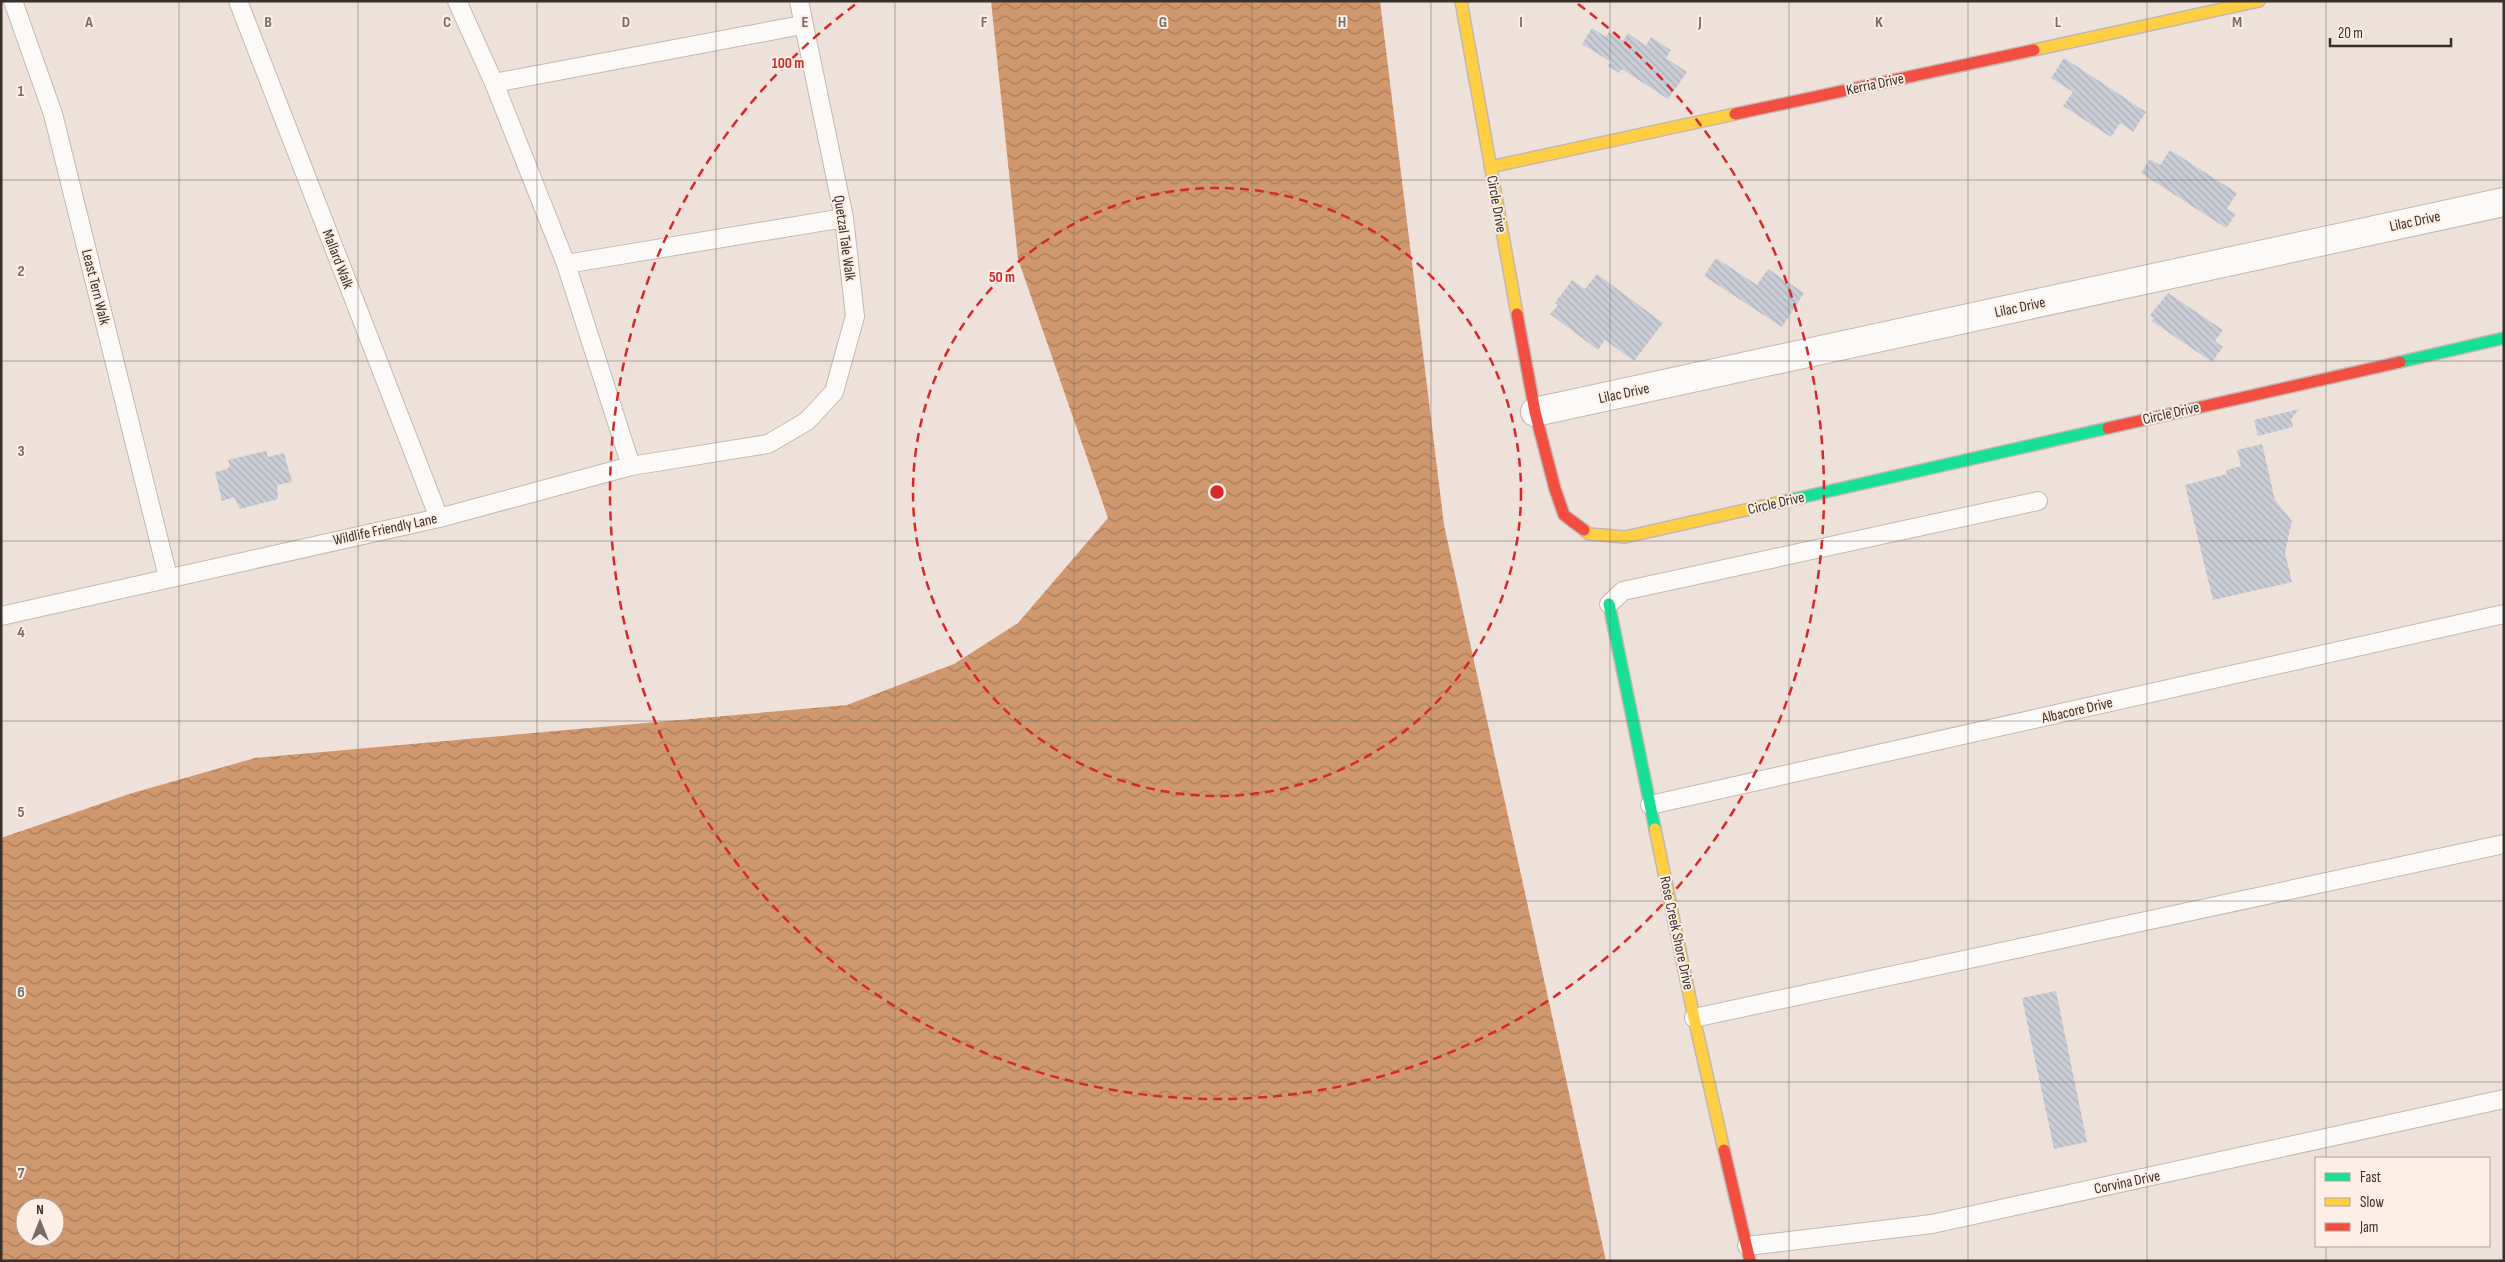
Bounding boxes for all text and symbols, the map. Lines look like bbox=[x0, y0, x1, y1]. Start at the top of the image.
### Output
text: A bbox=[84, 13, 93, 32]
text: B bbox=[264, 13, 272, 32]
text: C bbox=[443, 13, 451, 32]
text: D bbox=[622, 13, 630, 32]
text: E bbox=[802, 13, 809, 32]
text: F bbox=[981, 13, 988, 32]
text: G bbox=[1159, 13, 1167, 32]
text: H bbox=[1338, 13, 1346, 32]
text: I bbox=[1519, 13, 1523, 32]
text: J bbox=[1697, 13, 1702, 32]
text: K bbox=[1875, 13, 1883, 32]
text: L bbox=[2055, 13, 2062, 32]
text: M bbox=[2232, 13, 2242, 32]
scale bar bbox=[2330, 15, 2451, 47]
text: 20 m bbox=[2338, 24, 2363, 43]
text: 100 m bbox=[772, 54, 804, 73]
street label: Kerria Drive bbox=[1845, 69, 1906, 100]
text: 1 bbox=[18, 82, 25, 101]
street label: Circle Drive bbox=[1482, 174, 1511, 234]
street label: Quetzal Tale Walk bbox=[829, 194, 860, 282]
street label: Lilac Drive bbox=[2388, 207, 2442, 236]
street label: Mallard Walk bbox=[317, 227, 358, 292]
street label: Least Tern Walk bbox=[77, 247, 114, 327]
text: 2 bbox=[17, 262, 25, 281]
text: 50 m bbox=[989, 268, 1015, 287]
street label: Lilac Drive bbox=[1993, 293, 2047, 322]
street label: Lilac Drive bbox=[1597, 379, 1651, 408]
street label: Circle Drive bbox=[2141, 398, 2201, 429]
text: 3 bbox=[17, 442, 25, 461]
centre of rings bbox=[1208, 483, 1226, 501]
street label: Circle Drive bbox=[1746, 488, 1806, 519]
street label: Wildlife Friendly Lane bbox=[331, 509, 439, 550]
text: 4 bbox=[17, 623, 25, 642]
street label: Albacore Drive bbox=[2039, 693, 2114, 728]
text: 5 bbox=[17, 803, 25, 822]
street label: Rose Creek Shore Drive bbox=[1655, 874, 1698, 992]
text: 6 bbox=[17, 983, 25, 1002]
legend bbox=[2315, 1157, 2490, 1247]
text: 7 bbox=[18, 1164, 25, 1183]
street label: Corvina Drive bbox=[2092, 1166, 2162, 1199]
text: Fast bbox=[2360, 1168, 2382, 1187]
text: Slow bbox=[2360, 1193, 2384, 1212]
north arrow bbox=[15, 1197, 65, 1247]
text: N bbox=[36, 1201, 44, 1218]
text: Jam bbox=[2359, 1218, 2378, 1237]

